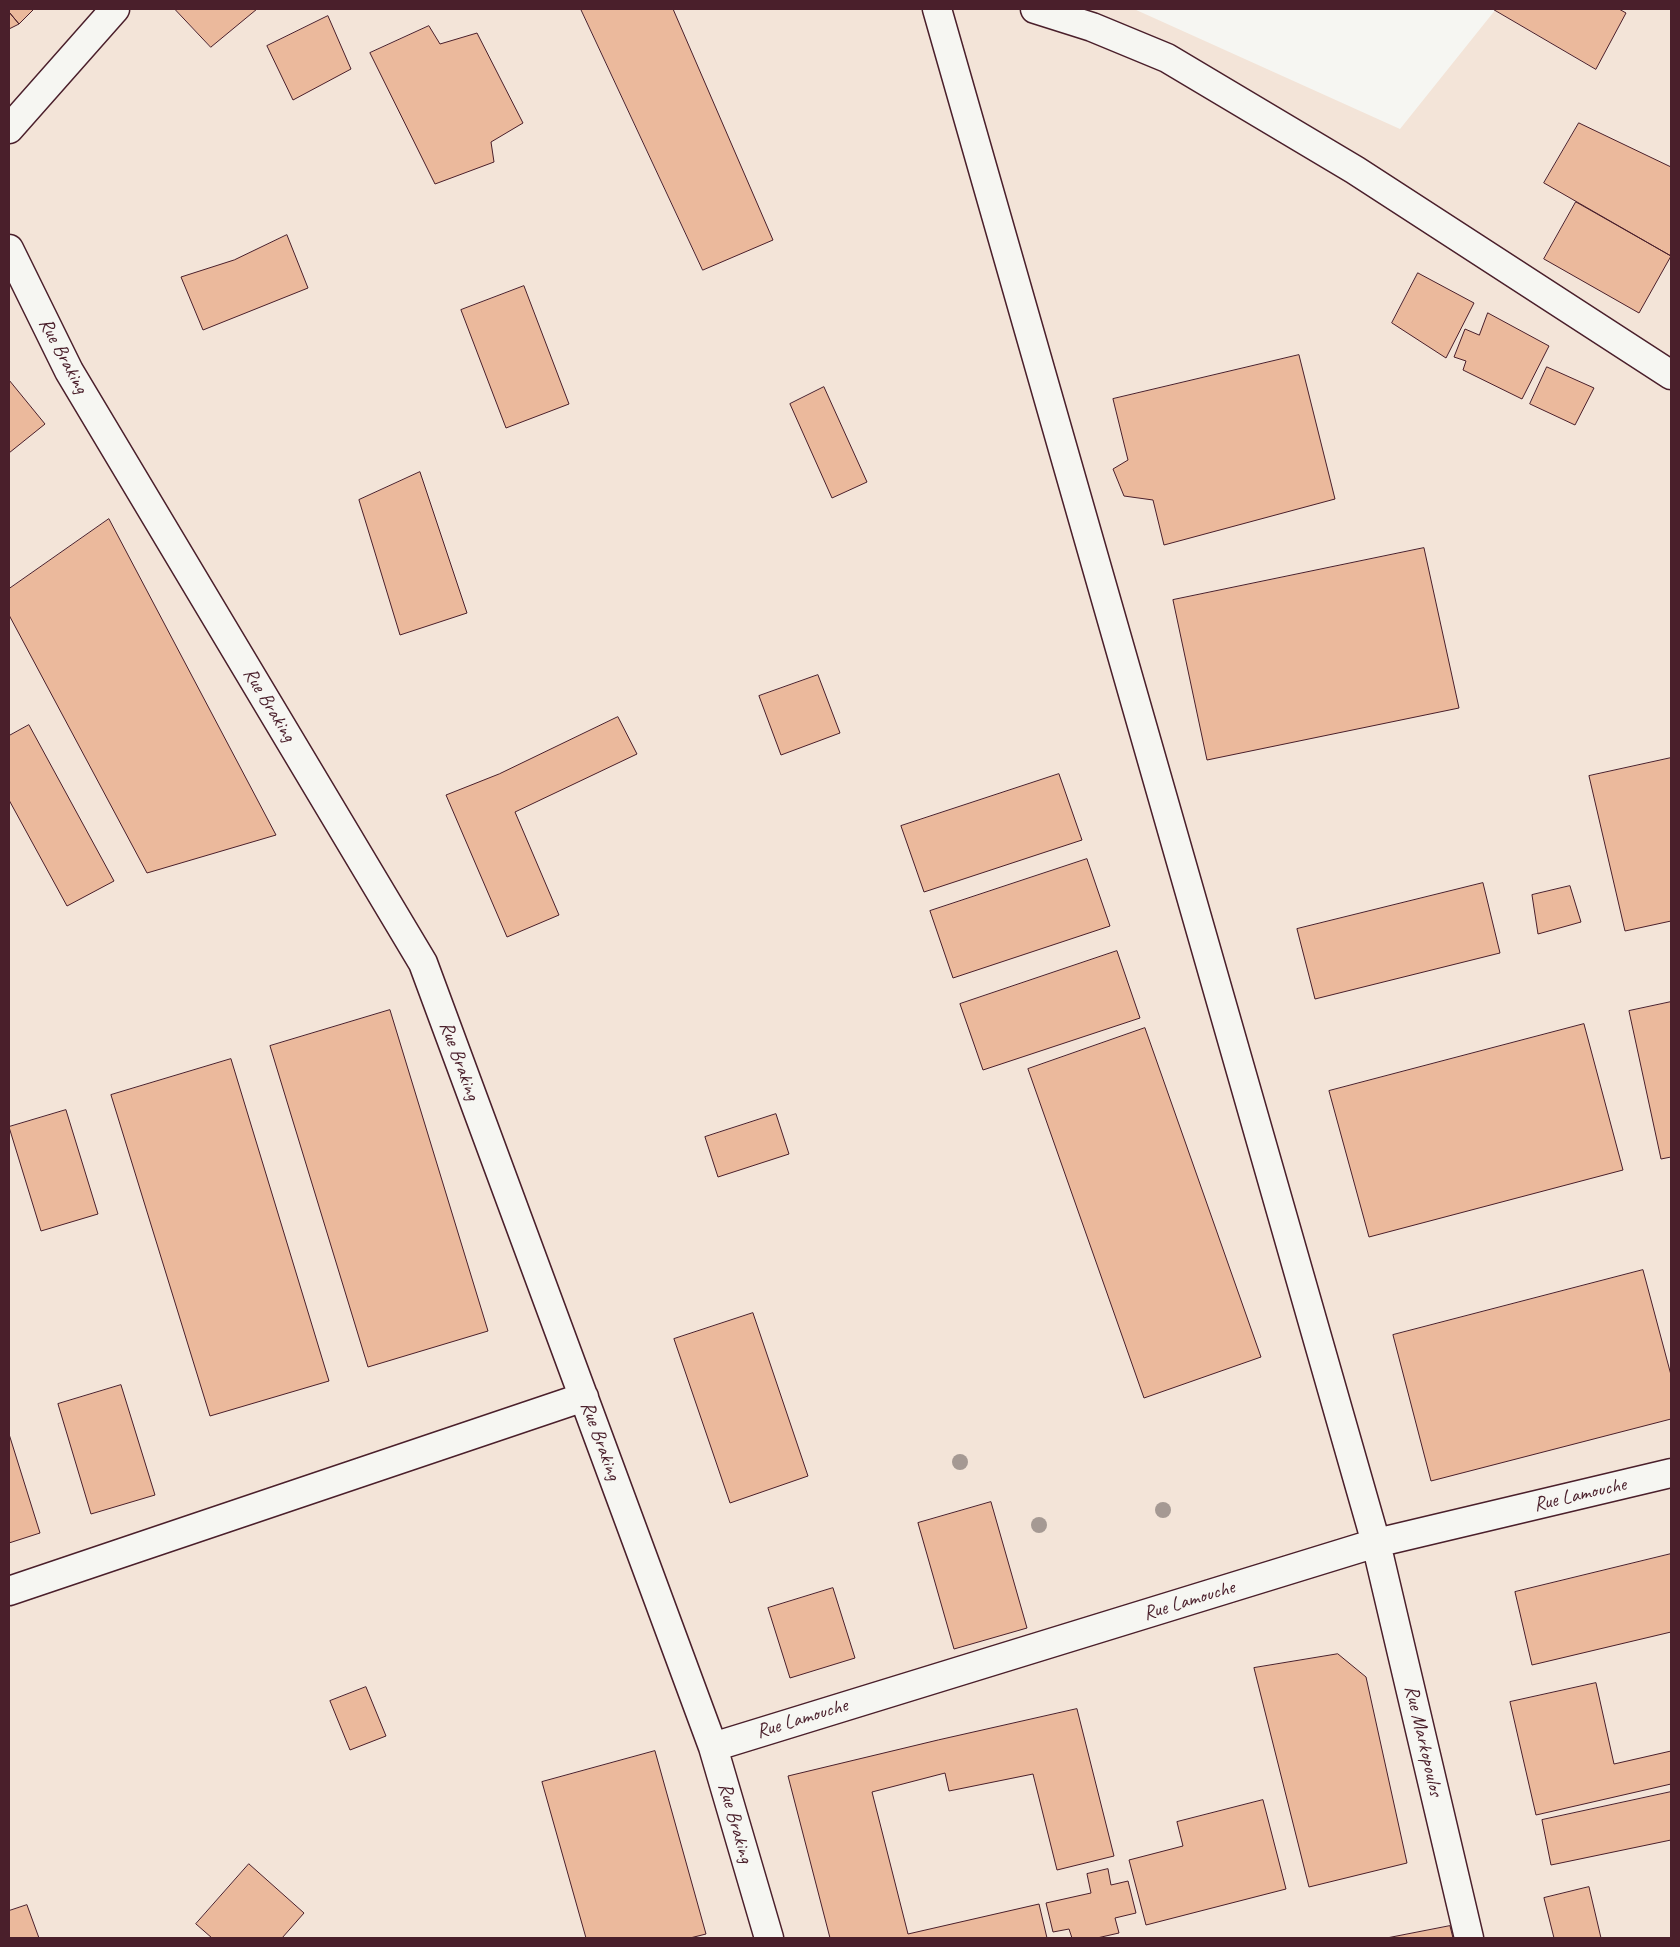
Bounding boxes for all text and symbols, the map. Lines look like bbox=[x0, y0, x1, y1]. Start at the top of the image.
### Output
street label: Rue Braking bbox=[33, 314, 93, 398]
street label: Rue Braking bbox=[238, 664, 300, 746]
street label: Rue Braking bbox=[434, 1018, 484, 1104]
street label: Rue Braking bbox=[575, 1398, 625, 1484]
street label: Rue Lamouche bbox=[1531, 1473, 1629, 1517]
street label: Rue Lamouche bbox=[1140, 1576, 1238, 1626]
street label: Rue Markopoulos bbox=[1399, 1683, 1447, 1799]
street label: Rue Lamouche bbox=[753, 1694, 851, 1744]
street label: Rue Braking bbox=[712, 1780, 758, 1866]

